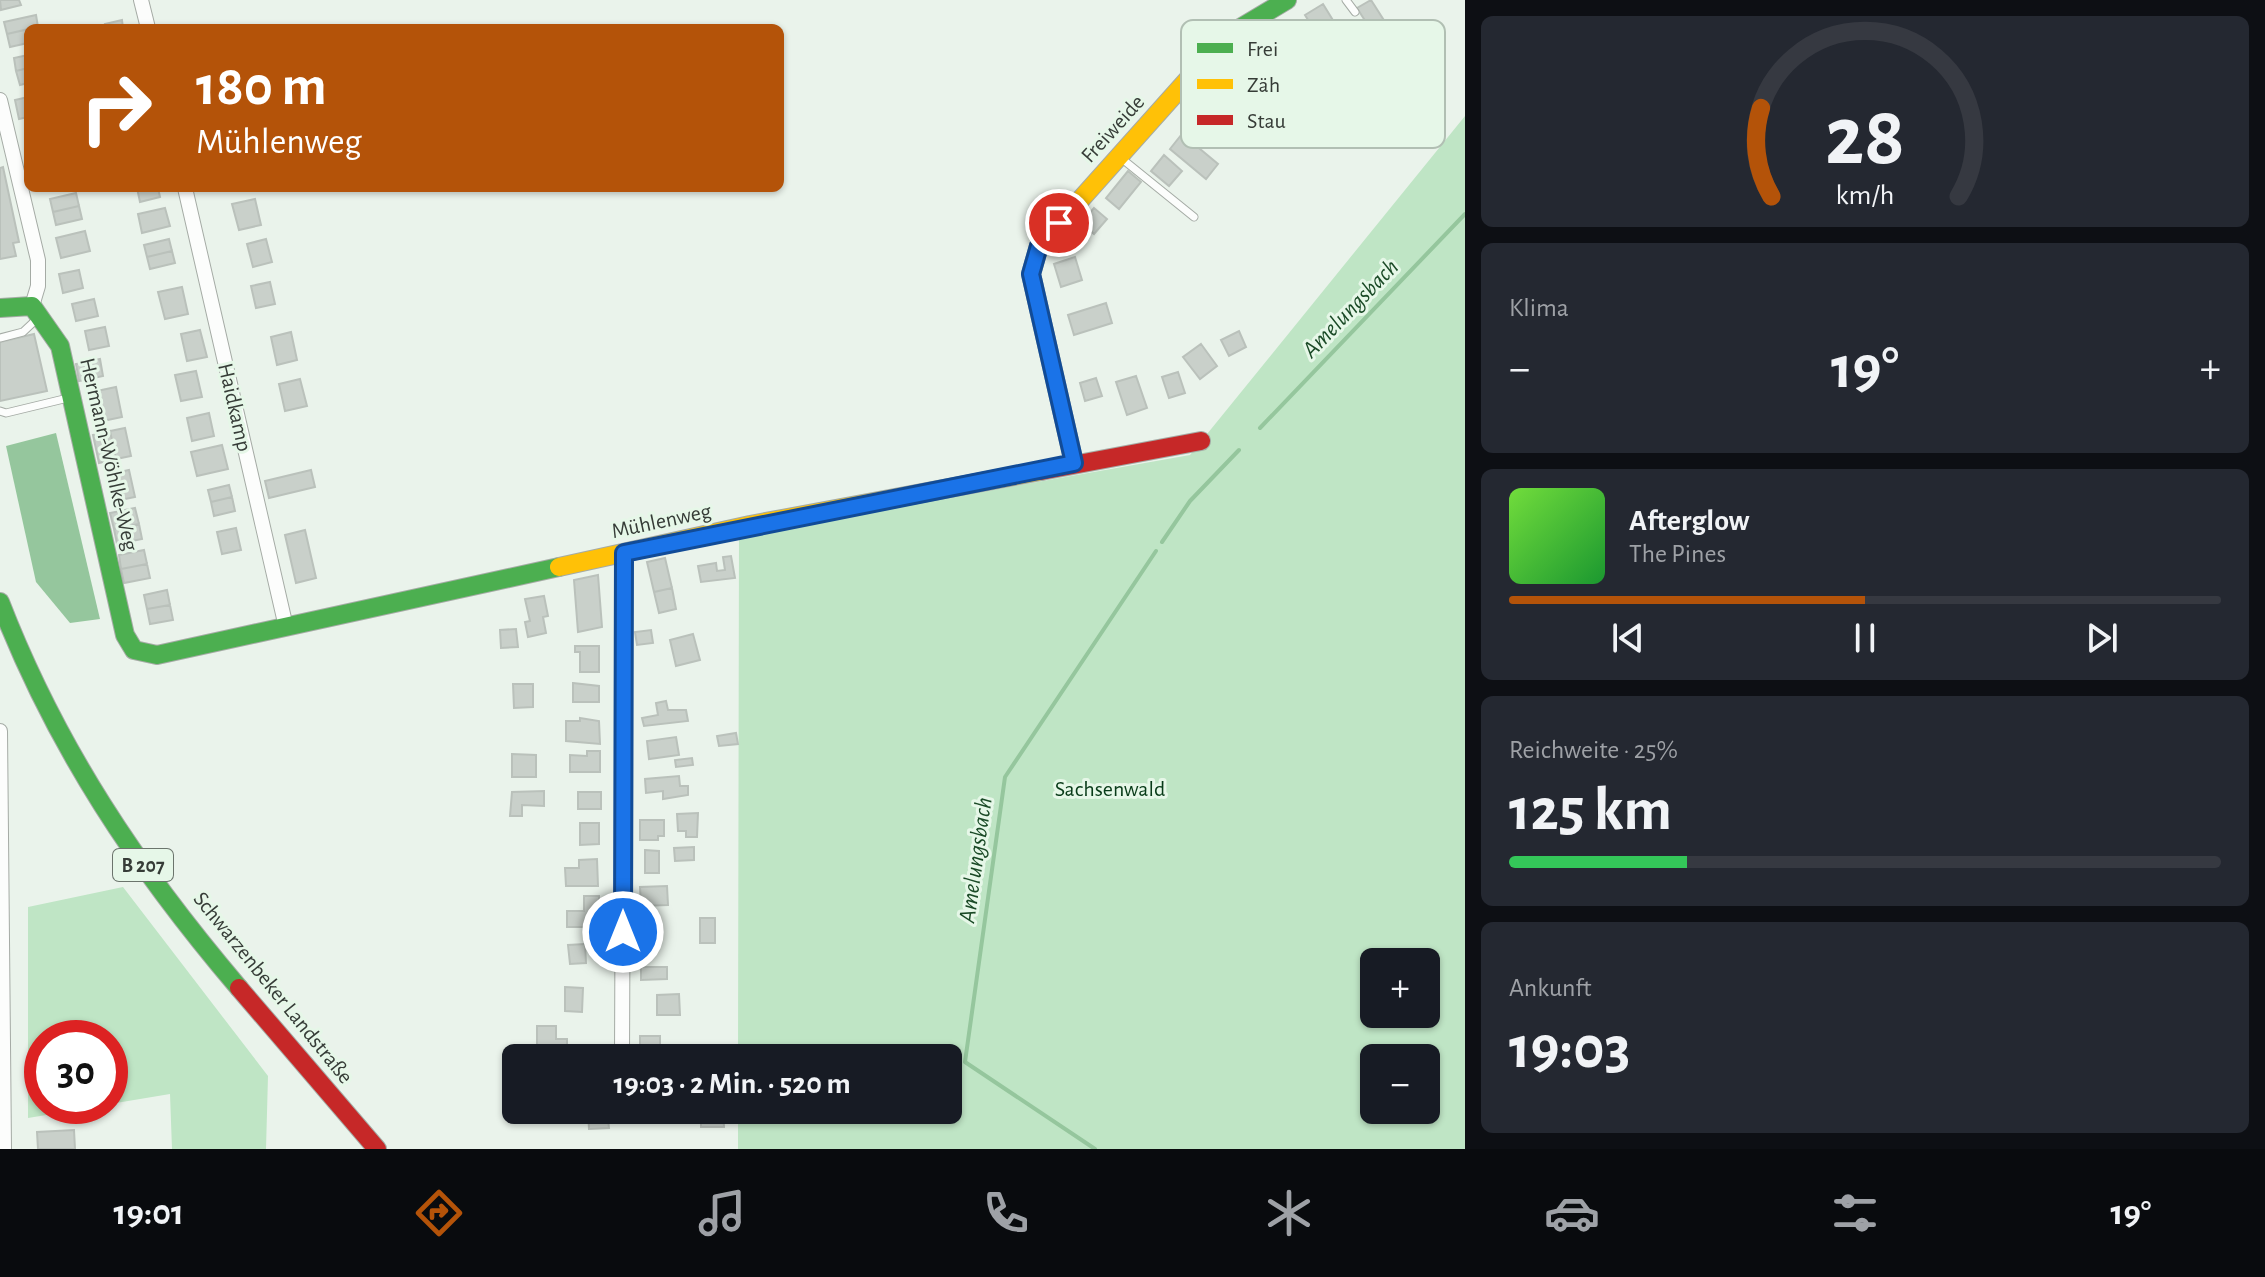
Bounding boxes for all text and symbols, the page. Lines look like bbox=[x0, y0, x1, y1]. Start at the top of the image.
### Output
legend bbox=[1181, 20, 1445, 148]
text: Frei bbox=[1247, 38, 1278, 60]
icon: right bbox=[64, 56, 168, 160]
text: 180 m bbox=[196, 59, 327, 115]
text: Zäh bbox=[1247, 74, 1280, 96]
street label: Freiweide bbox=[1077, 91, 1149, 167]
text: 28 bbox=[1825, 96, 1905, 180]
text: Stau bbox=[1247, 110, 1286, 132]
text: Mühlenweg bbox=[196, 124, 362, 160]
text: km/h bbox=[1836, 181, 1894, 210]
pin bbox=[1025, 189, 1093, 257]
icon: arrive bbox=[1037, 201, 1081, 245]
water label: Amelungsbach bbox=[1297, 255, 1403, 363]
text: Klima bbox=[1509, 295, 1569, 321]
text: 19° bbox=[1831, 339, 1899, 399]
text: − bbox=[1509, 347, 1530, 391]
text: + bbox=[2200, 347, 2221, 391]
street label: Hermann-Wöhlke-Weg bbox=[76, 356, 142, 553]
street label: Haidkamp bbox=[214, 361, 256, 453]
street label: Mühlenweg bbox=[609, 500, 713, 542]
text: Afterglow bbox=[1629, 506, 1750, 536]
text: The Pines bbox=[1629, 541, 1726, 567]
icon: previous bbox=[1606, 616, 1650, 660]
icon: pause bbox=[1843, 616, 1887, 660]
icon: next bbox=[2080, 616, 2124, 660]
text: Reichweite · 25% bbox=[1509, 737, 1678, 763]
park label: Sachsenwald bbox=[1055, 778, 1165, 800]
text: 125 km bbox=[1509, 781, 1672, 841]
water label: Amelungsbach bbox=[955, 796, 997, 925]
road number: B 207 bbox=[113, 849, 173, 881]
street label: Schwarzenbeker Landstraße bbox=[189, 888, 357, 1088]
position arrow bbox=[581, 890, 665, 974]
map controls bbox=[1360, 948, 1440, 1124]
button: + bbox=[1360, 948, 1440, 1028]
text: Ankunft bbox=[1509, 975, 1592, 1001]
text: 19:03 bbox=[1509, 1019, 1630, 1079]
speed limit sign: 30 bbox=[24, 1020, 128, 1124]
button: − bbox=[1360, 1044, 1440, 1124]
text: 19:03 · 2 Min. · 520 m bbox=[613, 1069, 851, 1099]
icon: directions bbox=[411, 1185, 467, 1241]
icon: music bbox=[694, 1185, 750, 1241]
icon: phone bbox=[978, 1185, 1034, 1241]
icon: climate bbox=[1261, 1185, 1317, 1241]
icon: car bbox=[1544, 1185, 1600, 1241]
icon: filters bbox=[1827, 1185, 1883, 1241]
text: 19:01 bbox=[114, 1195, 184, 1231]
text: 19° bbox=[2110, 1195, 2151, 1231]

